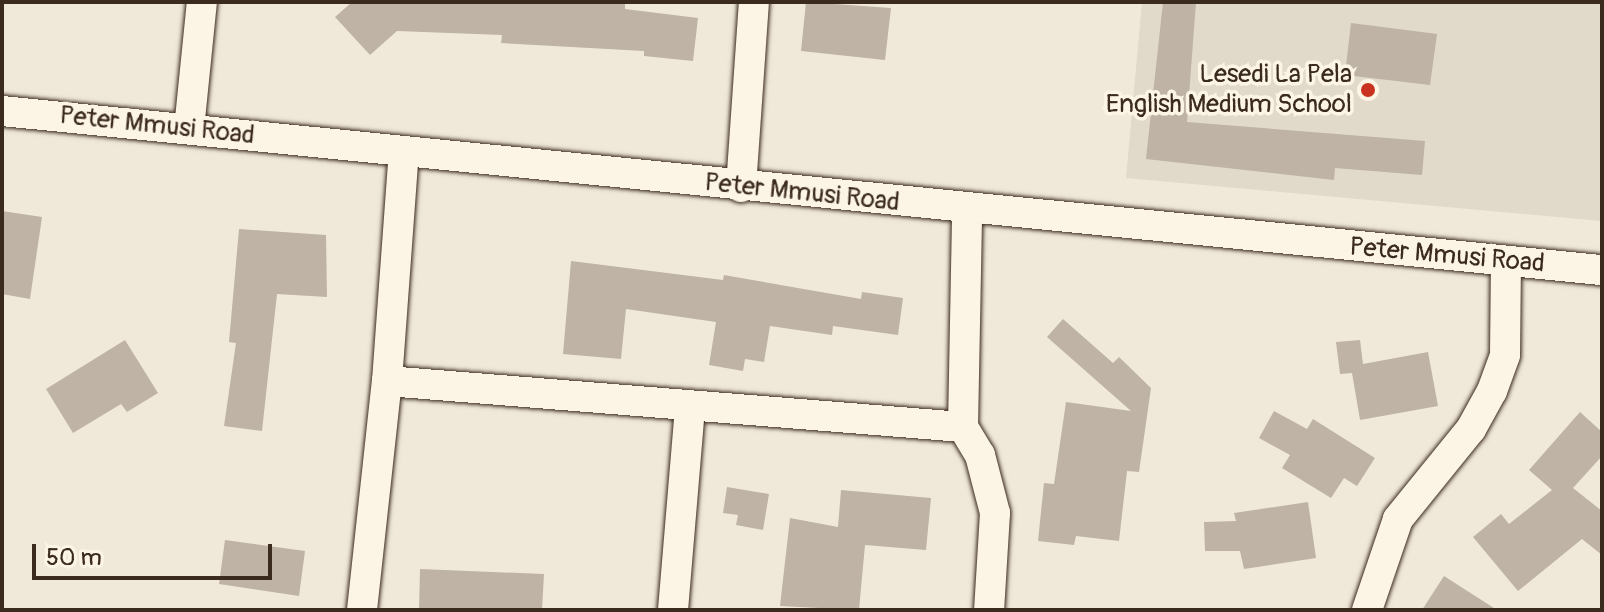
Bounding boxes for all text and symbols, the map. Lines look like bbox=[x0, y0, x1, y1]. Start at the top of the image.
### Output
place label: Lesedi La Pela English Medium School bbox=[1106, 59, 1352, 120]
marker: Lesedi La Pela English Medium School bbox=[1359, 81, 1377, 99]
street label: Peter Mmusi Road bbox=[58, 100, 256, 152]
street label: Peter Mmusi Road bbox=[703, 167, 901, 219]
street label: Peter Mmusi Road bbox=[1348, 232, 1546, 280]
scale bar bbox=[36, 528, 276, 578]
text: 50 m bbox=[46, 543, 102, 572]

